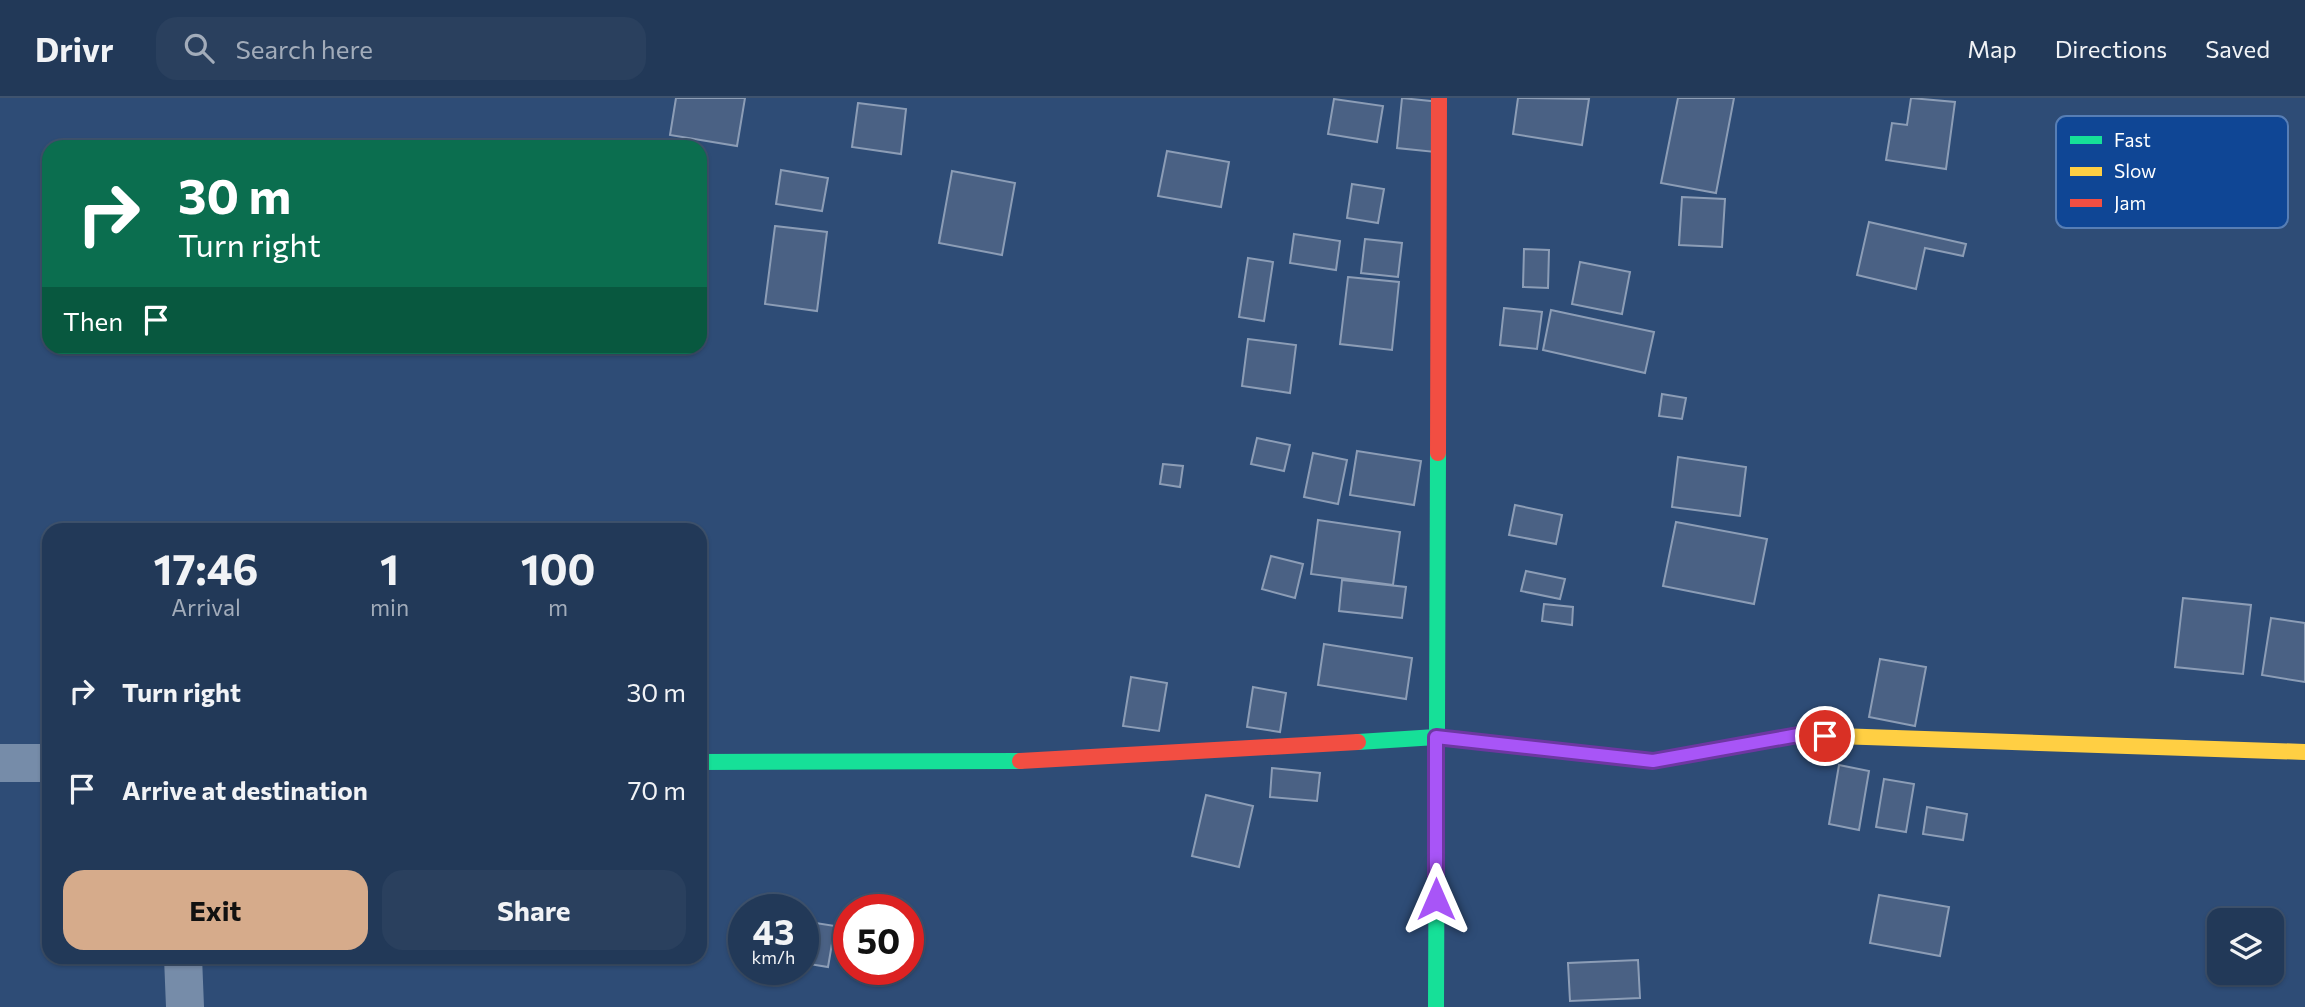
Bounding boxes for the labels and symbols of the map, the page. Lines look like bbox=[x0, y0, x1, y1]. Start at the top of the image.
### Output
legend bbox=[2056, 116, 2288, 228]
text: Fast bbox=[2114, 128, 2151, 151]
text: Slow bbox=[2114, 159, 2156, 182]
text: Jam bbox=[2114, 191, 2146, 214]
pin bbox=[1795, 706, 1855, 766]
position arrow bbox=[1399, 862, 1473, 936]
speed limit sign: 50 bbox=[833, 894, 924, 985]

